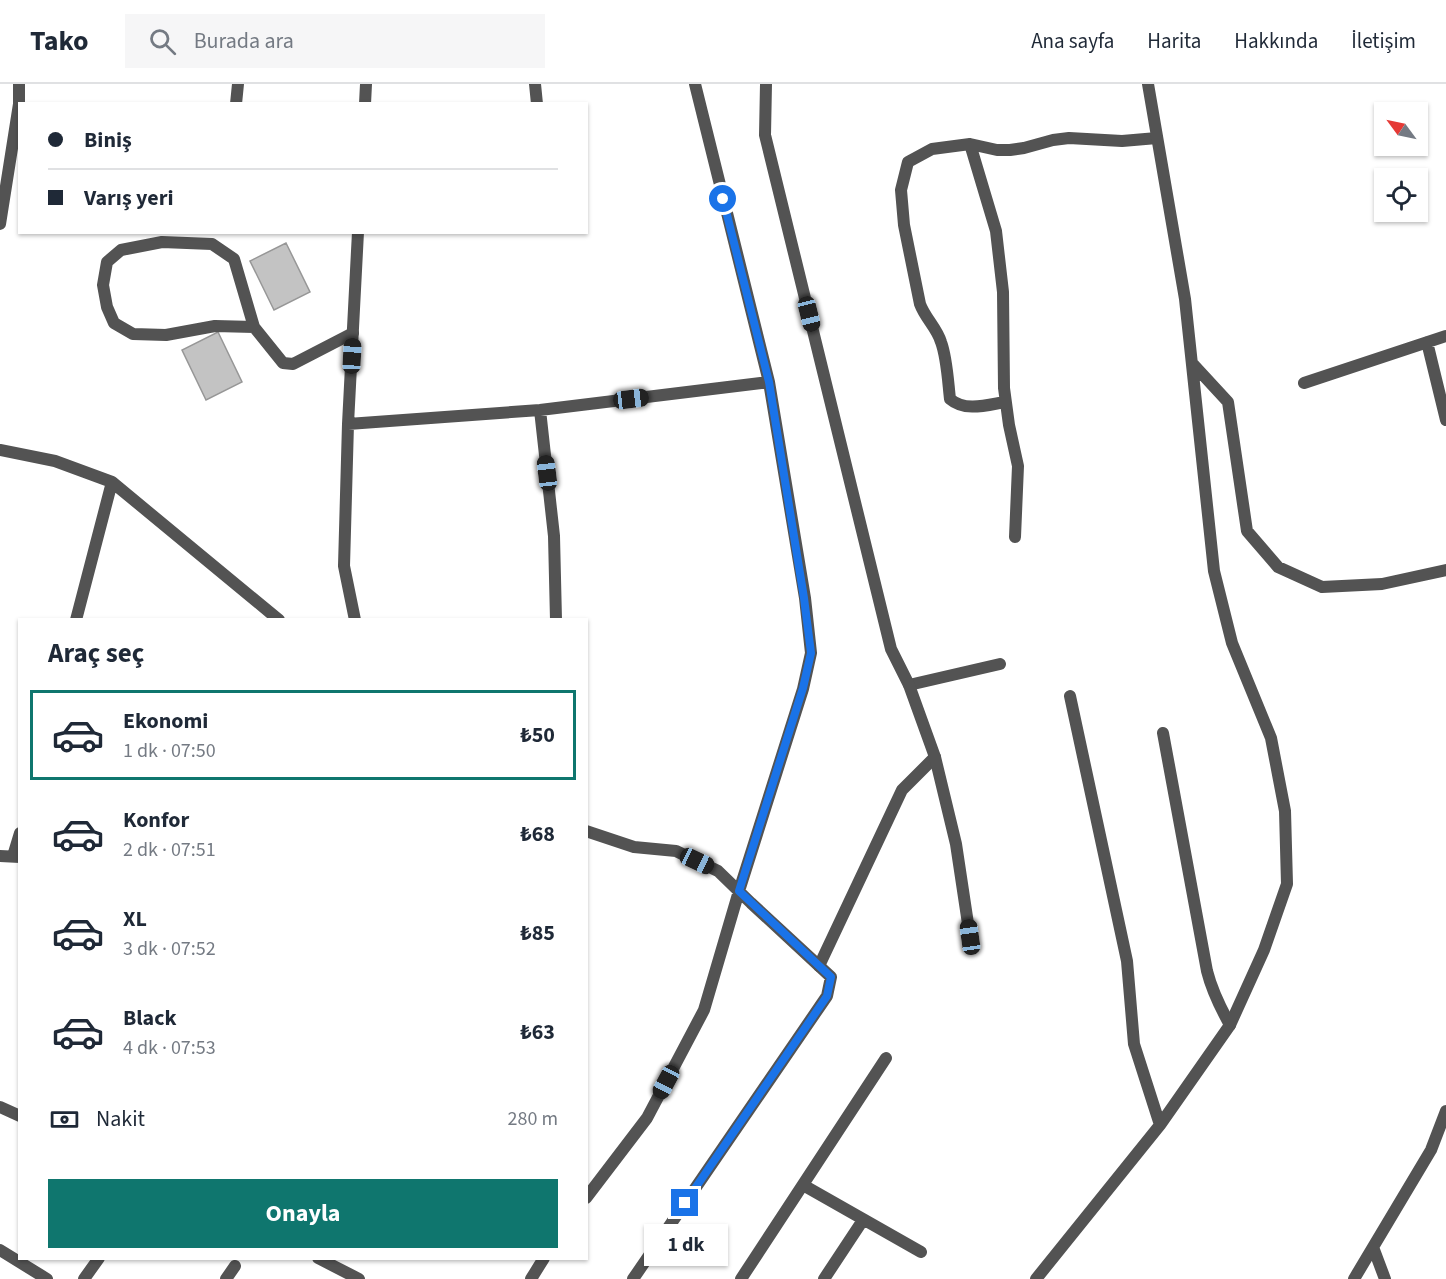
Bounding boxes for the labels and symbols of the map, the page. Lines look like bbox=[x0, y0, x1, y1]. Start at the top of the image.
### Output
north arrow bbox=[1374, 102, 1428, 156]
route start bbox=[709, 185, 736, 212]
car bbox=[796, 294, 822, 334]
car bbox=[342, 338, 362, 374]
car bbox=[612, 388, 650, 410]
car bbox=[536, 454, 558, 492]
car bbox=[677, 845, 717, 877]
car bbox=[959, 918, 981, 956]
car bbox=[650, 1062, 682, 1102]
route end bbox=[671, 1189, 698, 1216]
callout: 1 dk bbox=[643, 1224, 727, 1266]

